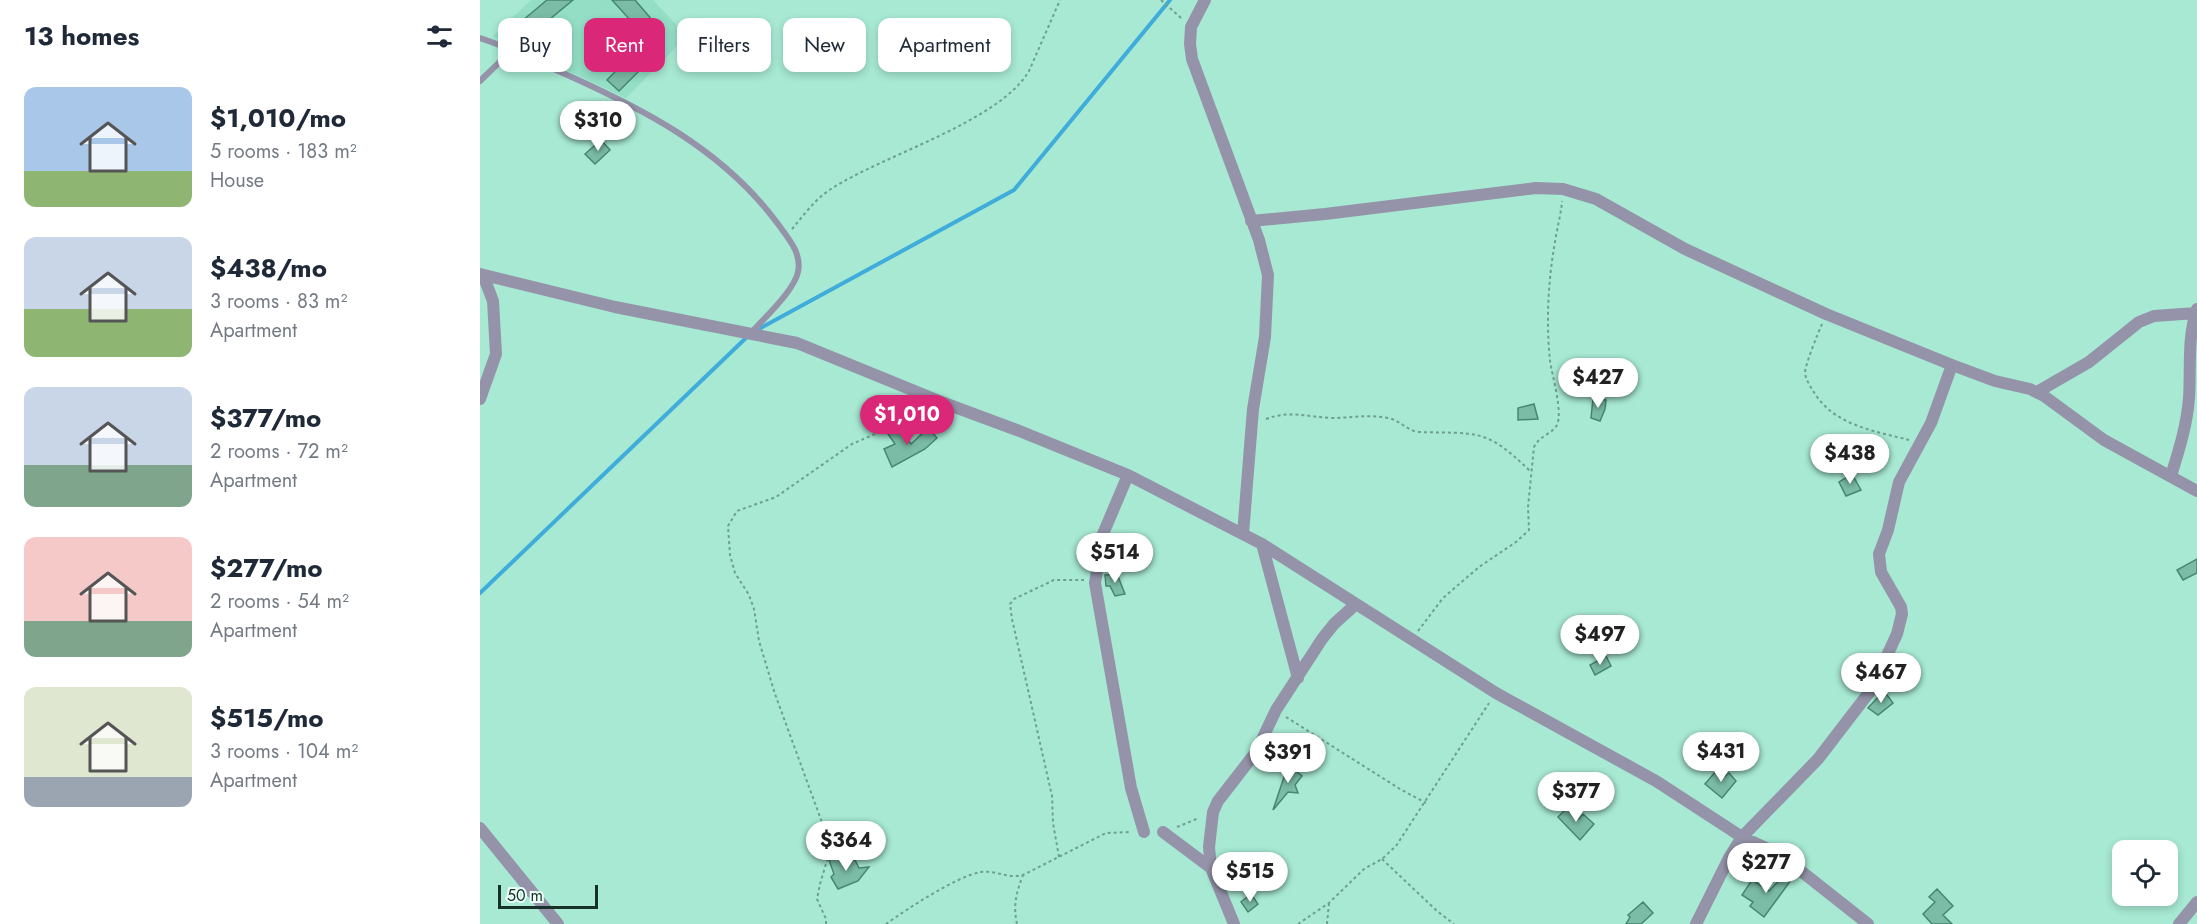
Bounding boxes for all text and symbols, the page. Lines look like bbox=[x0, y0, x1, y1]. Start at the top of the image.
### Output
text: 13 homes bbox=[24, 17, 139, 55]
chip: Buy bbox=[498, 18, 572, 72]
chip: Rent bbox=[584, 18, 665, 72]
chip: Filters bbox=[677, 18, 771, 72]
chip: New bbox=[783, 18, 866, 72]
chip: Apartment bbox=[878, 18, 1011, 72]
icon: filters bbox=[423, 20, 456, 53]
text: $1,010/mo bbox=[210, 99, 346, 137]
pin: $310 bbox=[562, 101, 634, 152]
text: $310 bbox=[574, 106, 622, 135]
icon: home bbox=[72, 111, 144, 183]
text: 5 rooms · 183 m² bbox=[210, 137, 357, 166]
text: House bbox=[210, 166, 264, 195]
text: $438/mo bbox=[210, 249, 327, 287]
icon: home bbox=[72, 261, 144, 333]
text: 3 rooms · 83 m² bbox=[210, 287, 347, 316]
text: Apartment bbox=[210, 316, 297, 345]
pin: $427 bbox=[1562, 358, 1634, 409]
text: $427 bbox=[1572, 363, 1624, 392]
pin: $1,010 bbox=[858, 395, 956, 446]
text: $377/mo bbox=[210, 399, 321, 437]
text: $1,010 bbox=[874, 400, 940, 429]
icon: home bbox=[72, 411, 144, 483]
pin: $438 bbox=[1814, 434, 1886, 485]
text: 2 rooms · 72 m² bbox=[210, 437, 348, 466]
text: $438 bbox=[1824, 439, 1876, 468]
text: Apartment bbox=[210, 466, 297, 495]
pin: $514 bbox=[1079, 533, 1151, 584]
text: $514 bbox=[1090, 538, 1140, 567]
text: $277/mo bbox=[210, 549, 323, 587]
icon: home bbox=[72, 561, 144, 633]
text: 2 rooms · 54 m² bbox=[210, 587, 349, 616]
pin: $497 bbox=[1564, 615, 1636, 666]
text: Apartment bbox=[210, 616, 297, 645]
text: $497 bbox=[1574, 620, 1626, 649]
pin: $467 bbox=[1845, 653, 1917, 704]
text: $467 bbox=[1855, 658, 1907, 687]
text: $515/mo bbox=[210, 699, 324, 737]
icon: home bbox=[72, 711, 144, 783]
pin: $431 bbox=[1685, 732, 1757, 783]
pin: $391 bbox=[1252, 733, 1324, 784]
text: 3 rooms · 104 m² bbox=[210, 737, 358, 766]
text: $431 bbox=[1697, 737, 1746, 766]
text: $391 bbox=[1264, 738, 1312, 767]
text: Apartment bbox=[210, 766, 297, 795]
pin: $377 bbox=[1540, 772, 1612, 823]
text: $377 bbox=[1552, 777, 1600, 806]
pin: $364 bbox=[810, 821, 882, 872]
text: $364 bbox=[820, 826, 872, 855]
map controls bbox=[2112, 840, 2178, 906]
button: locate bbox=[2112, 840, 2178, 906]
pin: $277 bbox=[1730, 843, 1802, 894]
text: $277 bbox=[1741, 848, 1791, 877]
pin: $515 bbox=[1214, 852, 1286, 903]
text: $515 bbox=[1226, 857, 1274, 886]
scale bar bbox=[498, 882, 598, 910]
text: 50 m bbox=[507, 884, 543, 907]

